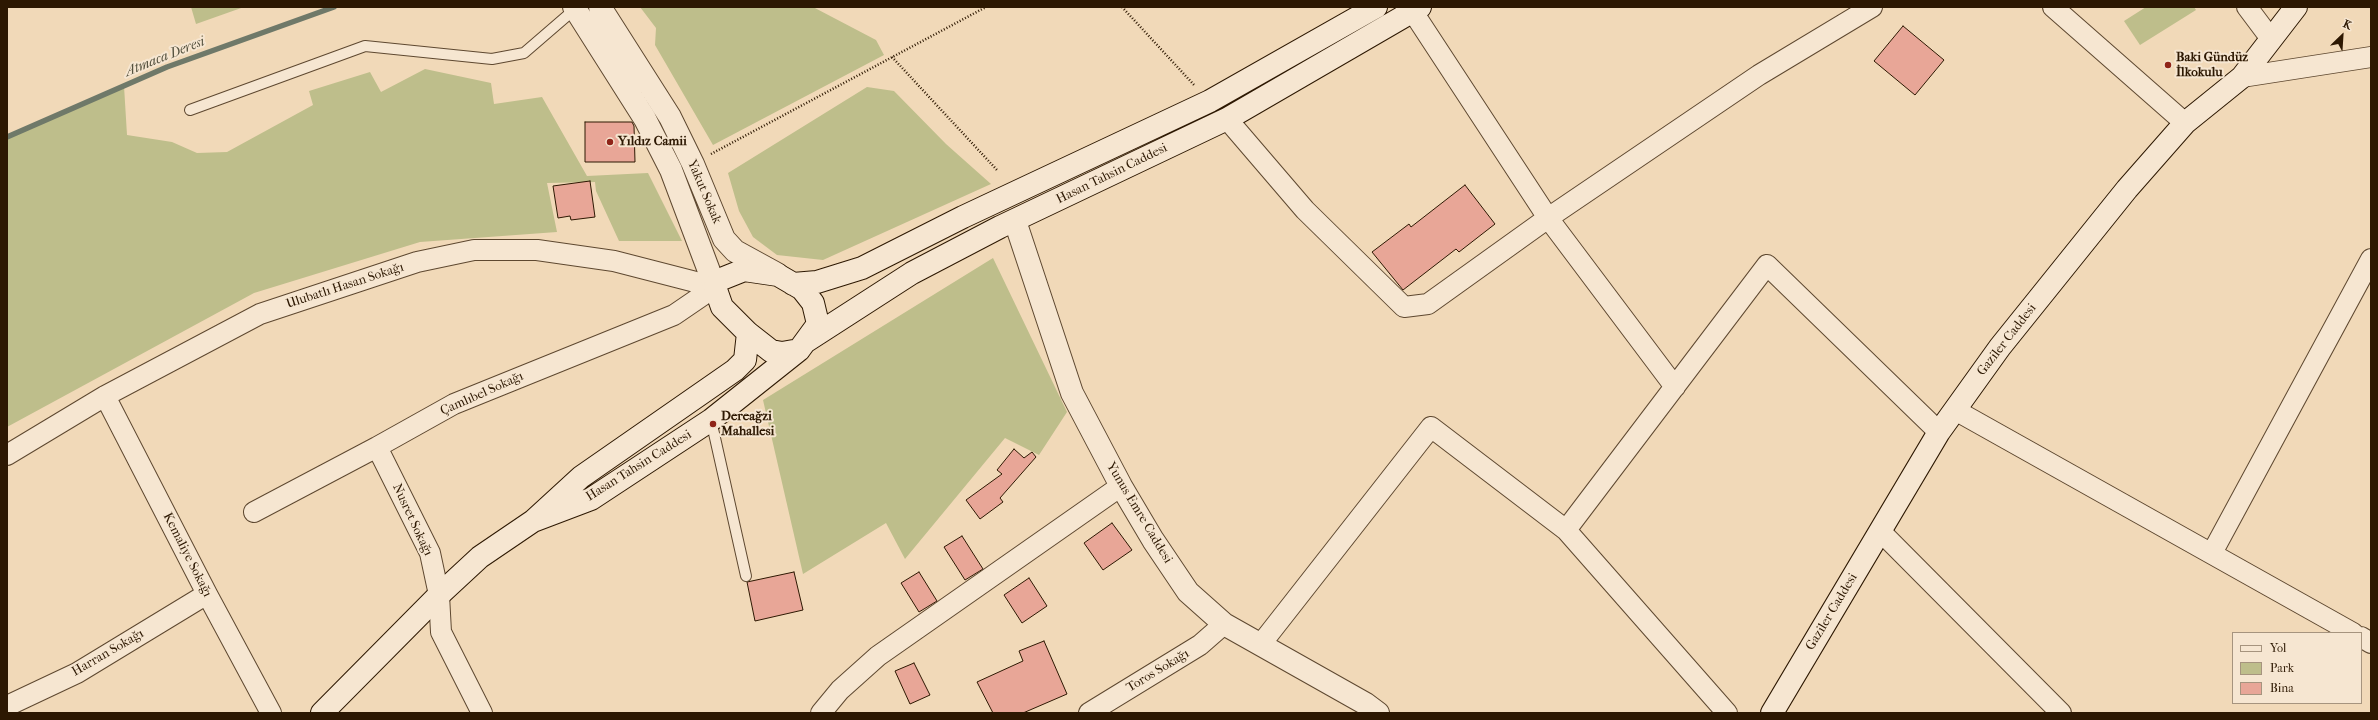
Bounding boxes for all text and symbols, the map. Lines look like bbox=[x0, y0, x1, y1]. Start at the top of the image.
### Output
north arrow bbox=[2322, 16, 2362, 56]
text: K bbox=[2341, 17, 2354, 32]
water label: Atmaca Deresi bbox=[123, 33, 207, 81]
place label: Baki Gündüz İlkokulu bbox=[2176, 50, 2248, 81]
marker: Baki Gündüz İlkokulu bbox=[2163, 60, 2173, 70]
place label: Yıldız Camii bbox=[618, 134, 687, 150]
marker: Yıldız Camii bbox=[605, 137, 615, 147]
street label: Hasan Tahsin Caddesi bbox=[1054, 140, 1170, 208]
street label: Yakut Sokak bbox=[684, 158, 724, 226]
street label: Ulubatlı Hasan Sokağı bbox=[284, 260, 406, 312]
street label: Gaziler Caddesi bbox=[1974, 301, 2040, 379]
street label: Çamlıbel Sokağı bbox=[438, 369, 526, 419]
place label: Dereağzi Mahallesi bbox=[721, 409, 774, 440]
marker: Dereağzi Mahallesi bbox=[708, 419, 718, 429]
street label: Hasan Tahsin Caddesi bbox=[583, 427, 695, 505]
street label: Yunus Emre Caddesi bbox=[1103, 460, 1175, 566]
street label: Nusret Sokağı bbox=[388, 481, 436, 559]
street label: Kemaliye Sokağı bbox=[159, 510, 215, 600]
street label: Gaziler Caddesi bbox=[1803, 571, 1861, 653]
street label: Harran Sokağı bbox=[69, 626, 147, 680]
legend bbox=[2232, 632, 2362, 704]
text: Yol bbox=[2270, 641, 2286, 655]
street label: Toros Sokağı bbox=[1124, 646, 1192, 696]
text: Park bbox=[2270, 661, 2294, 675]
text: Bina bbox=[2270, 681, 2294, 695]

